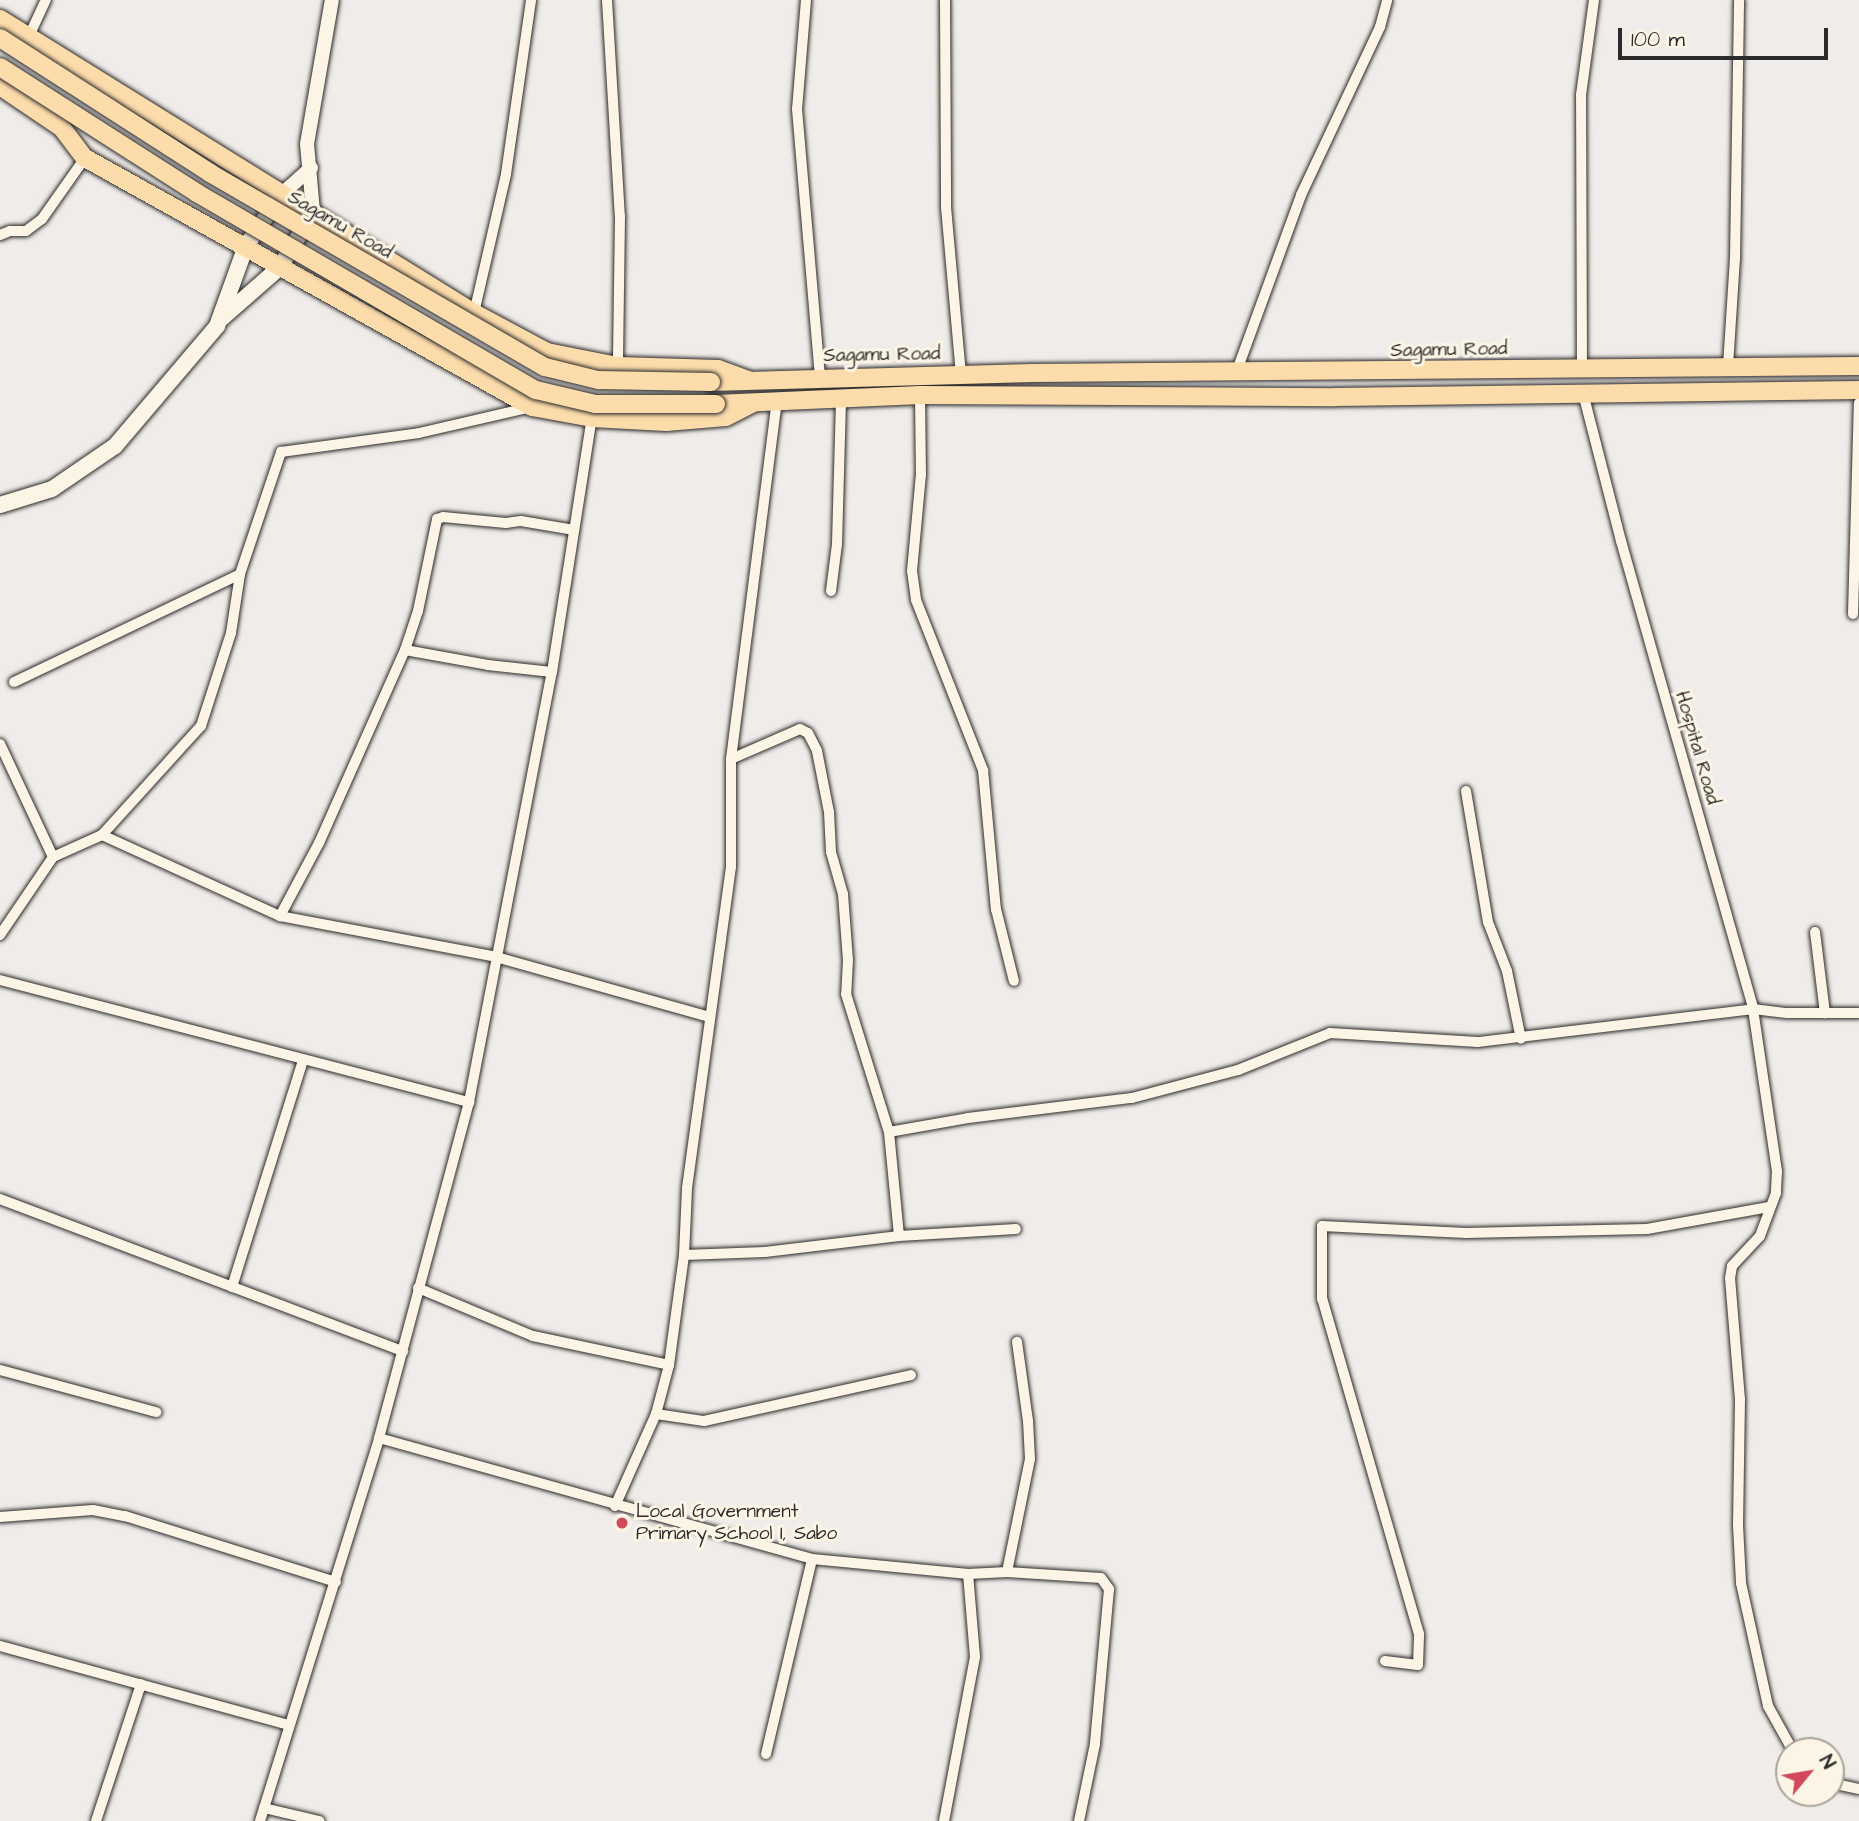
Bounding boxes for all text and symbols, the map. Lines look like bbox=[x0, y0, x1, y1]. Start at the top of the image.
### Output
scale bar bbox=[1621, 14, 1831, 58]
text: 100 m bbox=[1631, 25, 1685, 54]
street label: Sagamu Road bbox=[284, 186, 396, 264]
street label: Sagamu Road bbox=[1390, 338, 1508, 362]
street label: Sagamu Road bbox=[823, 343, 941, 367]
street label: Hospital Road bbox=[1670, 689, 1724, 807]
place label: Local Government Primary School I, Sabo bbox=[636, 1501, 837, 1545]
marker: Local Government Primary School I, Sabo bbox=[614, 1515, 630, 1531]
north arrow bbox=[1775, 1737, 1845, 1807]
text: N bbox=[1812, 1750, 1842, 1774]

